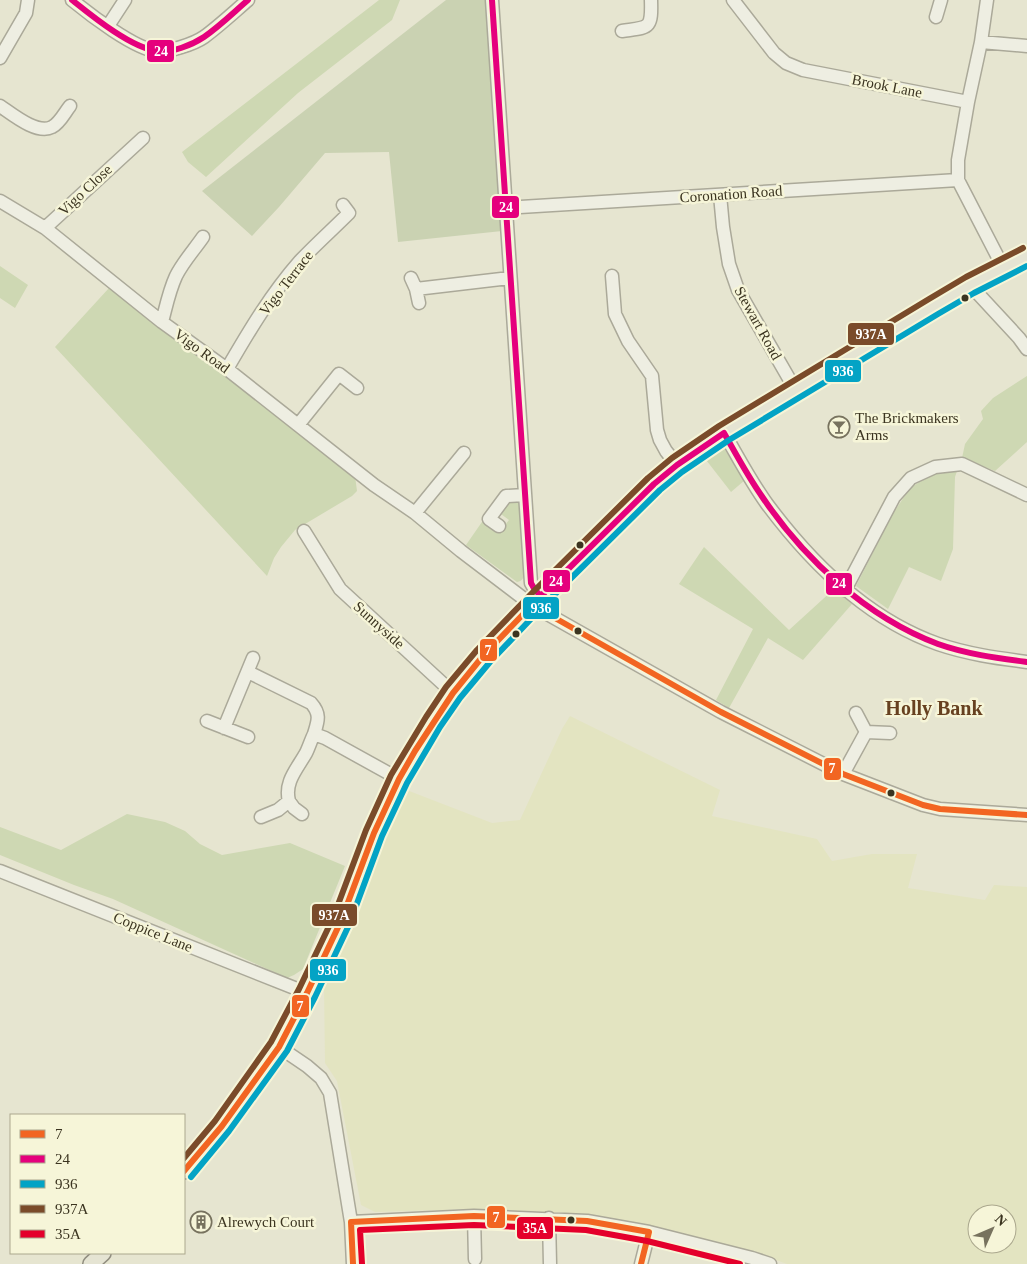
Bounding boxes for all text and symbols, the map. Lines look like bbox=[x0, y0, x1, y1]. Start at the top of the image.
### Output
line badge: 24 bbox=[146, 39, 175, 63]
text: 24 bbox=[154, 44, 168, 59]
street label: Brook Lane bbox=[851, 71, 924, 101]
street label: Vigo Close bbox=[55, 161, 115, 219]
street label: Coronation Road bbox=[679, 182, 783, 206]
line badge: 24 bbox=[491, 195, 520, 219]
text: 24 bbox=[499, 200, 513, 215]
street label: Vigo Terrace bbox=[256, 247, 316, 318]
street label: Stewart Road bbox=[731, 284, 785, 363]
unlabelled marker bbox=[960, 293, 970, 303]
line badge: 937A bbox=[847, 322, 895, 346]
street label: Vigo Road bbox=[171, 326, 233, 377]
text: 937A bbox=[855, 327, 887, 342]
line badge: 936 bbox=[824, 359, 862, 383]
text: 936 bbox=[833, 364, 854, 379]
place label: The Brickmakers Arms bbox=[855, 410, 959, 443]
bar icon: The Brickmakers Arms bbox=[827, 415, 851, 439]
unlabelled marker bbox=[575, 540, 585, 550]
line badge: 24 bbox=[542, 569, 571, 593]
line badge: 24 bbox=[825, 572, 853, 596]
text: 24 bbox=[549, 574, 563, 589]
text: 24 bbox=[832, 576, 846, 591]
line badge: 936 bbox=[522, 596, 560, 620]
street label: Sunnyside bbox=[350, 598, 408, 652]
text: 936 bbox=[531, 601, 552, 616]
unlabelled marker bbox=[573, 626, 583, 636]
unlabelled marker bbox=[511, 629, 521, 639]
line badge: 7 bbox=[479, 638, 498, 662]
text: 7 bbox=[485, 643, 492, 658]
district label: Holly Bank bbox=[885, 697, 984, 720]
line badge: 7 bbox=[823, 757, 842, 781]
text: 7 bbox=[829, 761, 836, 776]
unlabelled marker bbox=[886, 788, 896, 798]
line badge: 937A bbox=[311, 903, 358, 927]
text: 937A bbox=[318, 908, 350, 923]
street label: Coppice Lane bbox=[111, 909, 195, 955]
line badge: 936 bbox=[309, 958, 347, 982]
text: 936 bbox=[318, 963, 339, 978]
line badge: 7 bbox=[291, 994, 310, 1018]
text: 7 bbox=[297, 999, 304, 1014]
legend bbox=[10, 1114, 185, 1254]
text: 7 bbox=[55, 1126, 63, 1142]
text: 24 bbox=[55, 1151, 71, 1167]
text: 936 bbox=[55, 1176, 78, 1192]
text: 937A bbox=[55, 1201, 89, 1217]
north arrow bbox=[967, 1204, 1017, 1254]
line badge: 7 bbox=[486, 1205, 506, 1229]
building icon: Alrewych Court bbox=[189, 1210, 213, 1234]
text: 7 bbox=[493, 1210, 500, 1225]
text: N bbox=[992, 1211, 1010, 1229]
place label: Alrewych Court bbox=[217, 1214, 315, 1230]
unlabelled marker bbox=[566, 1215, 576, 1225]
line badge: 35A bbox=[516, 1216, 554, 1240]
text: 35A bbox=[523, 1221, 548, 1236]
text: 35A bbox=[55, 1226, 81, 1242]

